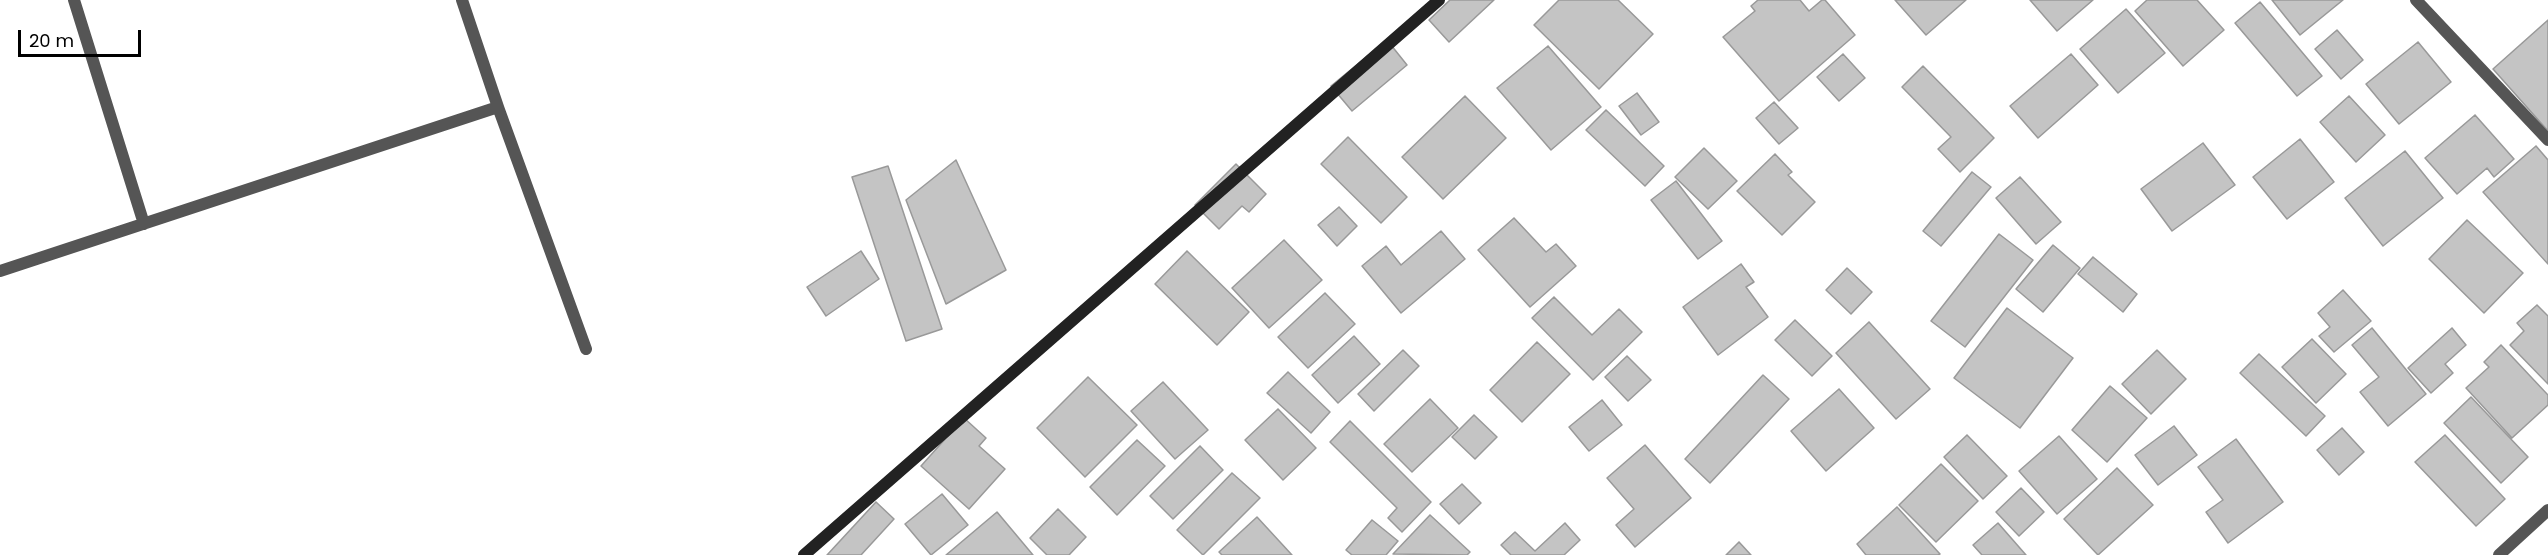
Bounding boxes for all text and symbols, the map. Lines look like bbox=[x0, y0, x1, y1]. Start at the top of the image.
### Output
scale bar bbox=[21, 18, 144, 56]
text: 20 m bbox=[29, 28, 74, 53]

